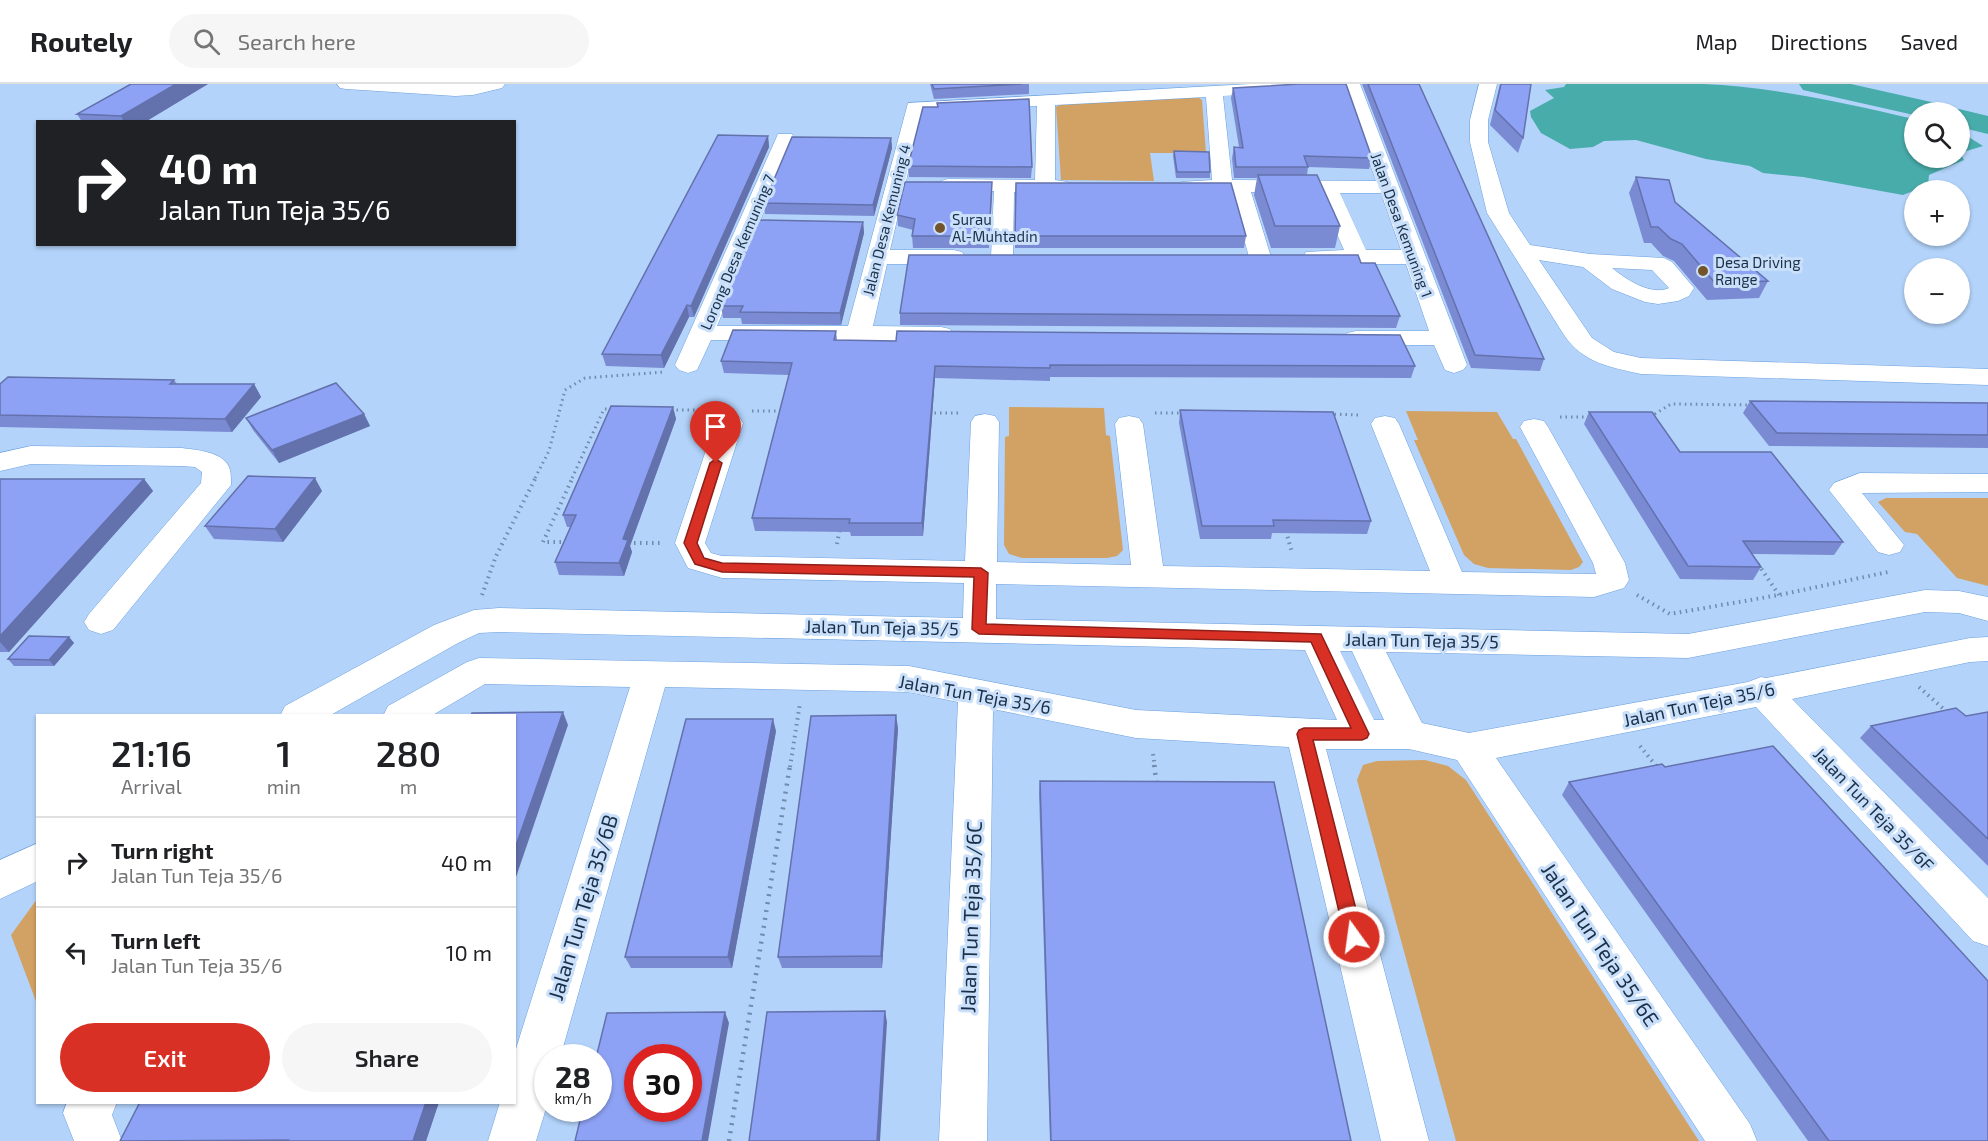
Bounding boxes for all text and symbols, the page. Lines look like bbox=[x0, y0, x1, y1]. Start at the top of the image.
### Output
search box bbox=[169, 14, 589, 68]
text: Routely bbox=[30, 24, 133, 58]
icon: search bbox=[190, 25, 223, 58]
text: Search here bbox=[238, 28, 356, 54]
text: Map bbox=[1695, 29, 1738, 54]
text: Directions bbox=[1771, 29, 1867, 54]
text: Saved bbox=[1900, 29, 1958, 54]
map controls bbox=[1904, 102, 1970, 324]
button: search bbox=[1904, 102, 1970, 168]
text: 40 m bbox=[159, 142, 258, 192]
street label: Jalan Desa Kemuning 4 bbox=[858, 142, 914, 298]
icon: right bbox=[60, 144, 138, 222]
street label: Jalan Desa Kemuning 1 bbox=[1367, 150, 1437, 300]
street label: Lorong Desa Kemuning 7 bbox=[696, 171, 778, 332]
button: + bbox=[1904, 180, 1970, 246]
text: Jalan Tun Teja 35/6 bbox=[159, 193, 390, 225]
place label: Surau Al-Muhtadin bbox=[952, 210, 1038, 245]
marker: Surau Al-Muhtadin bbox=[933, 221, 947, 235]
place label: Desa Driving Range bbox=[1715, 253, 1801, 288]
button: − bbox=[1904, 258, 1970, 324]
marker: Desa Driving Range bbox=[1696, 264, 1710, 278]
pin bbox=[690, 401, 741, 463]
icon: arrive bbox=[699, 410, 732, 443]
street label: Jalan Tun Teja 35/5 bbox=[805, 615, 959, 639]
street label: Jalan Tun Teja 35/5 bbox=[1345, 628, 1499, 652]
street label: Jalan Tun Teja 35/6 bbox=[897, 670, 1053, 718]
street label: Jalan Tun Teja 35/6 bbox=[1621, 677, 1777, 731]
text: 21:16 bbox=[111, 731, 192, 774]
text: 1 bbox=[276, 731, 291, 774]
text: 280 bbox=[376, 731, 441, 774]
street label: Jalan Tun Teja 35/6F bbox=[1809, 742, 1939, 876]
text: Arrival bbox=[121, 774, 182, 798]
text: min bbox=[267, 774, 301, 798]
text: m bbox=[400, 774, 417, 798]
street label: Jalan Tun Teja 35/6B bbox=[542, 811, 623, 1003]
street label: Jalan Tun Teja 35/6C bbox=[954, 821, 987, 1013]
text: Turn right bbox=[111, 837, 213, 863]
icon: right bbox=[60, 846, 93, 879]
text: 40 m bbox=[441, 849, 492, 875]
street label: Jalan Tun Teja 35/6E bbox=[1536, 858, 1665, 1031]
text: Jalan Tun Teja 35/6 bbox=[111, 863, 282, 887]
position arrow bbox=[1322, 905, 1386, 969]
text: Turn left bbox=[111, 927, 200, 953]
icon: left bbox=[60, 936, 93, 969]
text: 10 m bbox=[446, 939, 492, 965]
text: Jalan Tun Teja 35/6 bbox=[111, 953, 282, 977]
button: Exit bbox=[60, 1023, 270, 1092]
button: Share bbox=[282, 1023, 492, 1092]
speed limit sign: 30 bbox=[624, 1044, 702, 1122]
text: 28 bbox=[555, 1058, 591, 1094]
text: km/h bbox=[554, 1089, 592, 1107]

